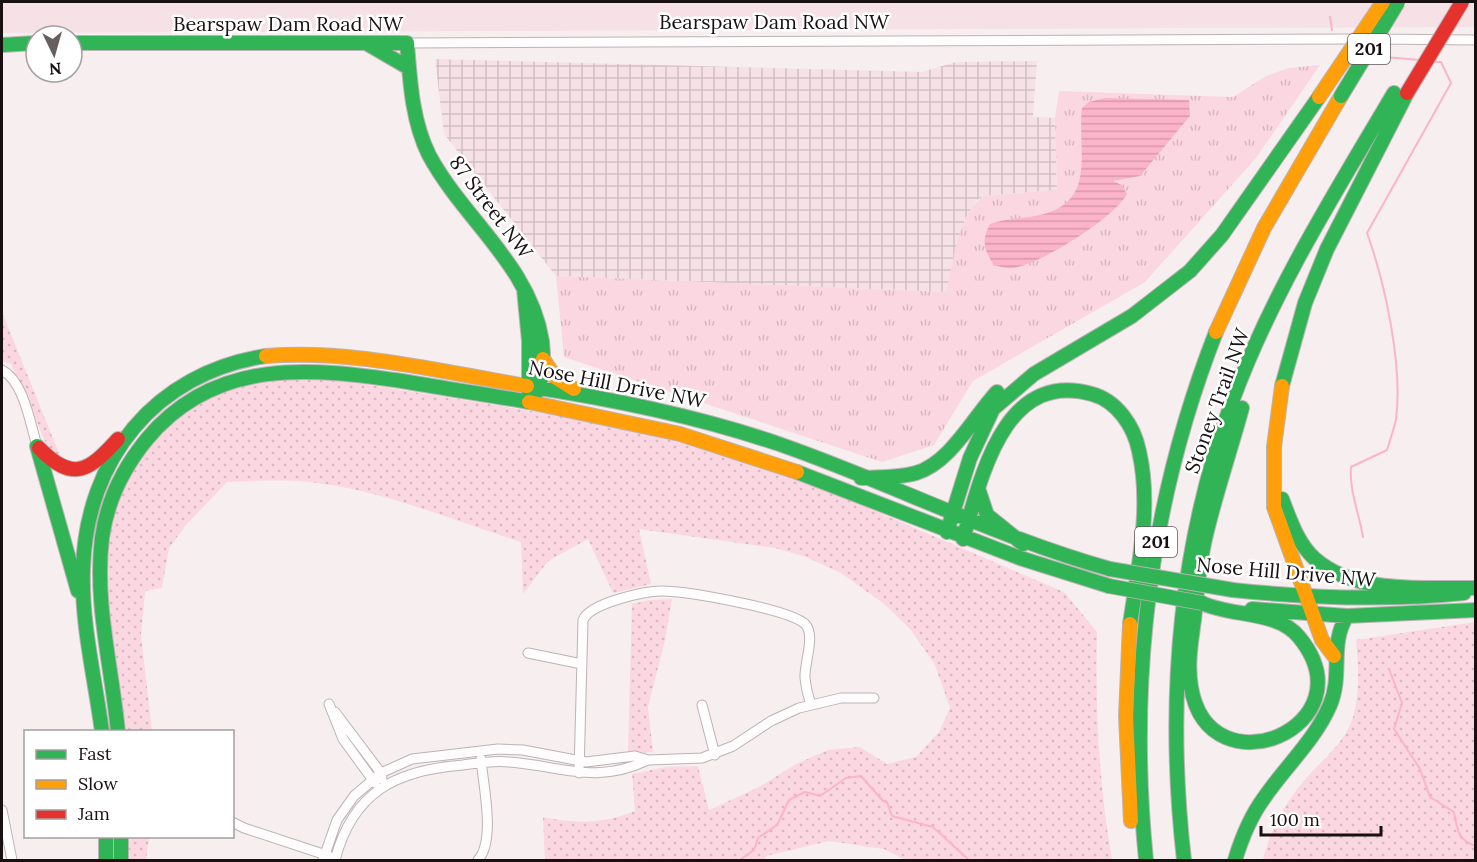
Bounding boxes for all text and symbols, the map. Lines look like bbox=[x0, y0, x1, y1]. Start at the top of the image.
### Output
street label: Bearspaw Dam Road NW bbox=[659, 9, 890, 34]
street label: Bearspaw Dam Road NW bbox=[173, 11, 404, 36]
north arrow bbox=[24, 24, 84, 84]
road number: 201 bbox=[1348, 34, 1390, 64]
text: N bbox=[48, 58, 62, 79]
street label: 87 Street NW bbox=[444, 150, 539, 264]
street label: Stoney Trail NW bbox=[1179, 324, 1255, 477]
street label: Nose Hill Drive NW bbox=[526, 354, 709, 413]
road number: 201 bbox=[1135, 527, 1177, 557]
street label: Nose Hill Drive NW bbox=[1195, 551, 1378, 592]
legend bbox=[24, 730, 234, 838]
text: Fast bbox=[78, 742, 112, 765]
text: Slow bbox=[78, 772, 118, 795]
scale bar bbox=[1261, 799, 1381, 837]
text: Jam bbox=[77, 802, 110, 825]
text: 100 m bbox=[1270, 808, 1320, 831]

